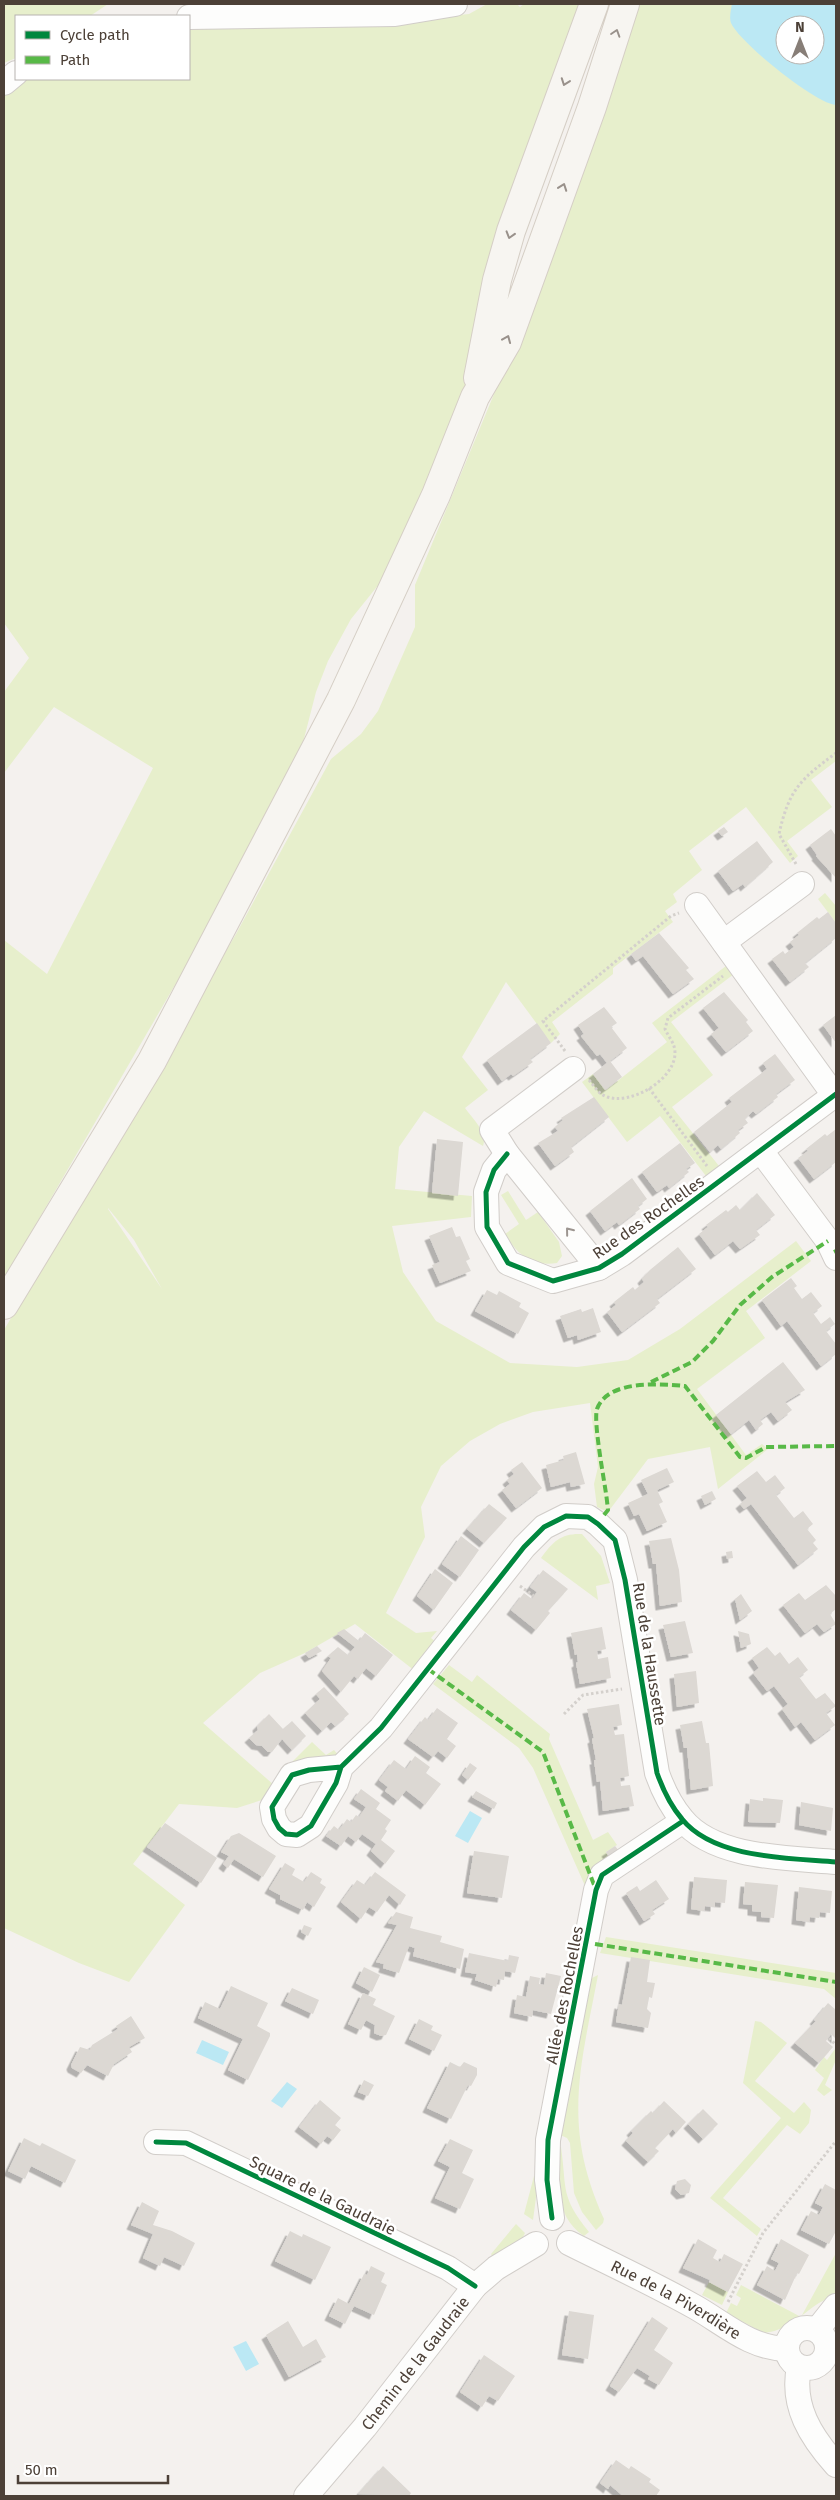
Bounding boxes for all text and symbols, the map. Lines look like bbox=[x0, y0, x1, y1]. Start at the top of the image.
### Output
legend bbox=[15, 15, 190, 80]
north arrow bbox=[775, 15, 825, 65]
text: N bbox=[795, 19, 805, 36]
text: Cycle path bbox=[60, 26, 130, 44]
one-way arrow bbox=[611, 29, 621, 38]
text: Path bbox=[60, 51, 90, 69]
one-way arrow bbox=[561, 78, 571, 86]
one-way arrow bbox=[557, 183, 567, 191]
one-way arrow bbox=[505, 231, 515, 239]
one-way arrow bbox=[501, 335, 512, 344]
street label: Rue des Rochelles bbox=[589, 1172, 708, 1263]
one-way arrow bbox=[565, 1227, 574, 1236]
street label: Rue de la Haussette bbox=[629, 1581, 670, 1727]
street label: Allée des Rochelles bbox=[542, 1924, 587, 2066]
street label: Square de la Gaudraie bbox=[247, 2152, 399, 2239]
street label: Rue de la Piverdière bbox=[608, 2256, 744, 2343]
street label: Chemin de la Gaudraie bbox=[357, 2293, 473, 2434]
scale bar bbox=[18, 2452, 168, 2484]
text: 50 m bbox=[25, 2461, 58, 2479]

